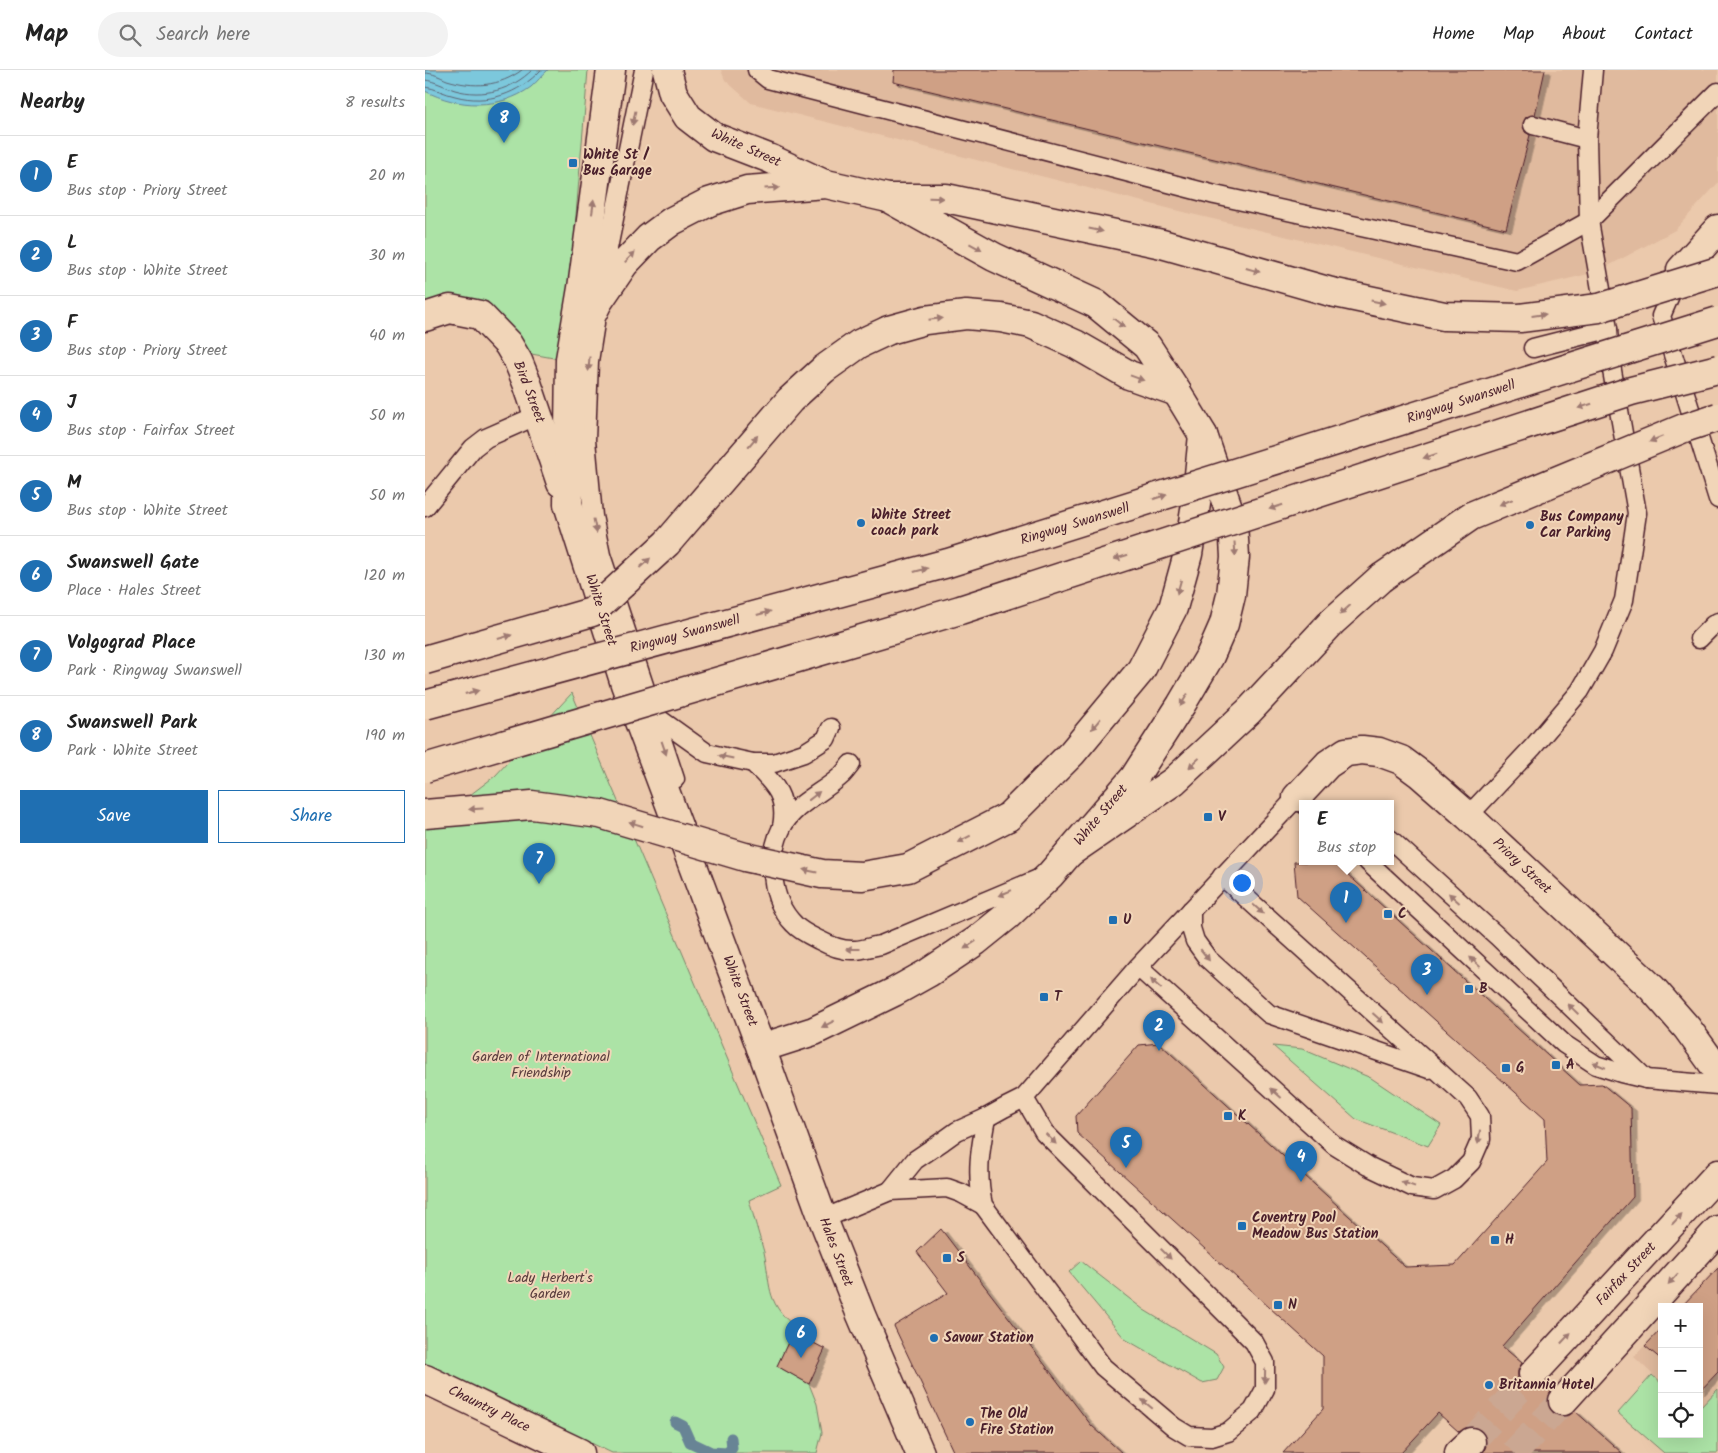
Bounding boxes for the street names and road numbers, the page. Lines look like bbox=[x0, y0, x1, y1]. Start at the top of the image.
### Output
street label: White Street bbox=[707, 123, 785, 173]
street label: Bird Street bbox=[507, 358, 551, 427]
street label: Ringway Swanswell bbox=[1404, 374, 1519, 430]
street label: Ringway Swanswell bbox=[1018, 497, 1133, 551]
street label: White Street bbox=[579, 571, 623, 649]
street label: Ringway Swanswell bbox=[627, 609, 743, 659]
street label: White Street bbox=[1069, 779, 1134, 851]
street label: Priory Street bbox=[1487, 833, 1557, 900]
street label: White Street bbox=[716, 952, 764, 1030]
street label: Hales Street bbox=[813, 1214, 860, 1290]
street label: Fairfax Street bbox=[1590, 1237, 1662, 1311]
street label: Chauntry Place bbox=[444, 1380, 534, 1439]

